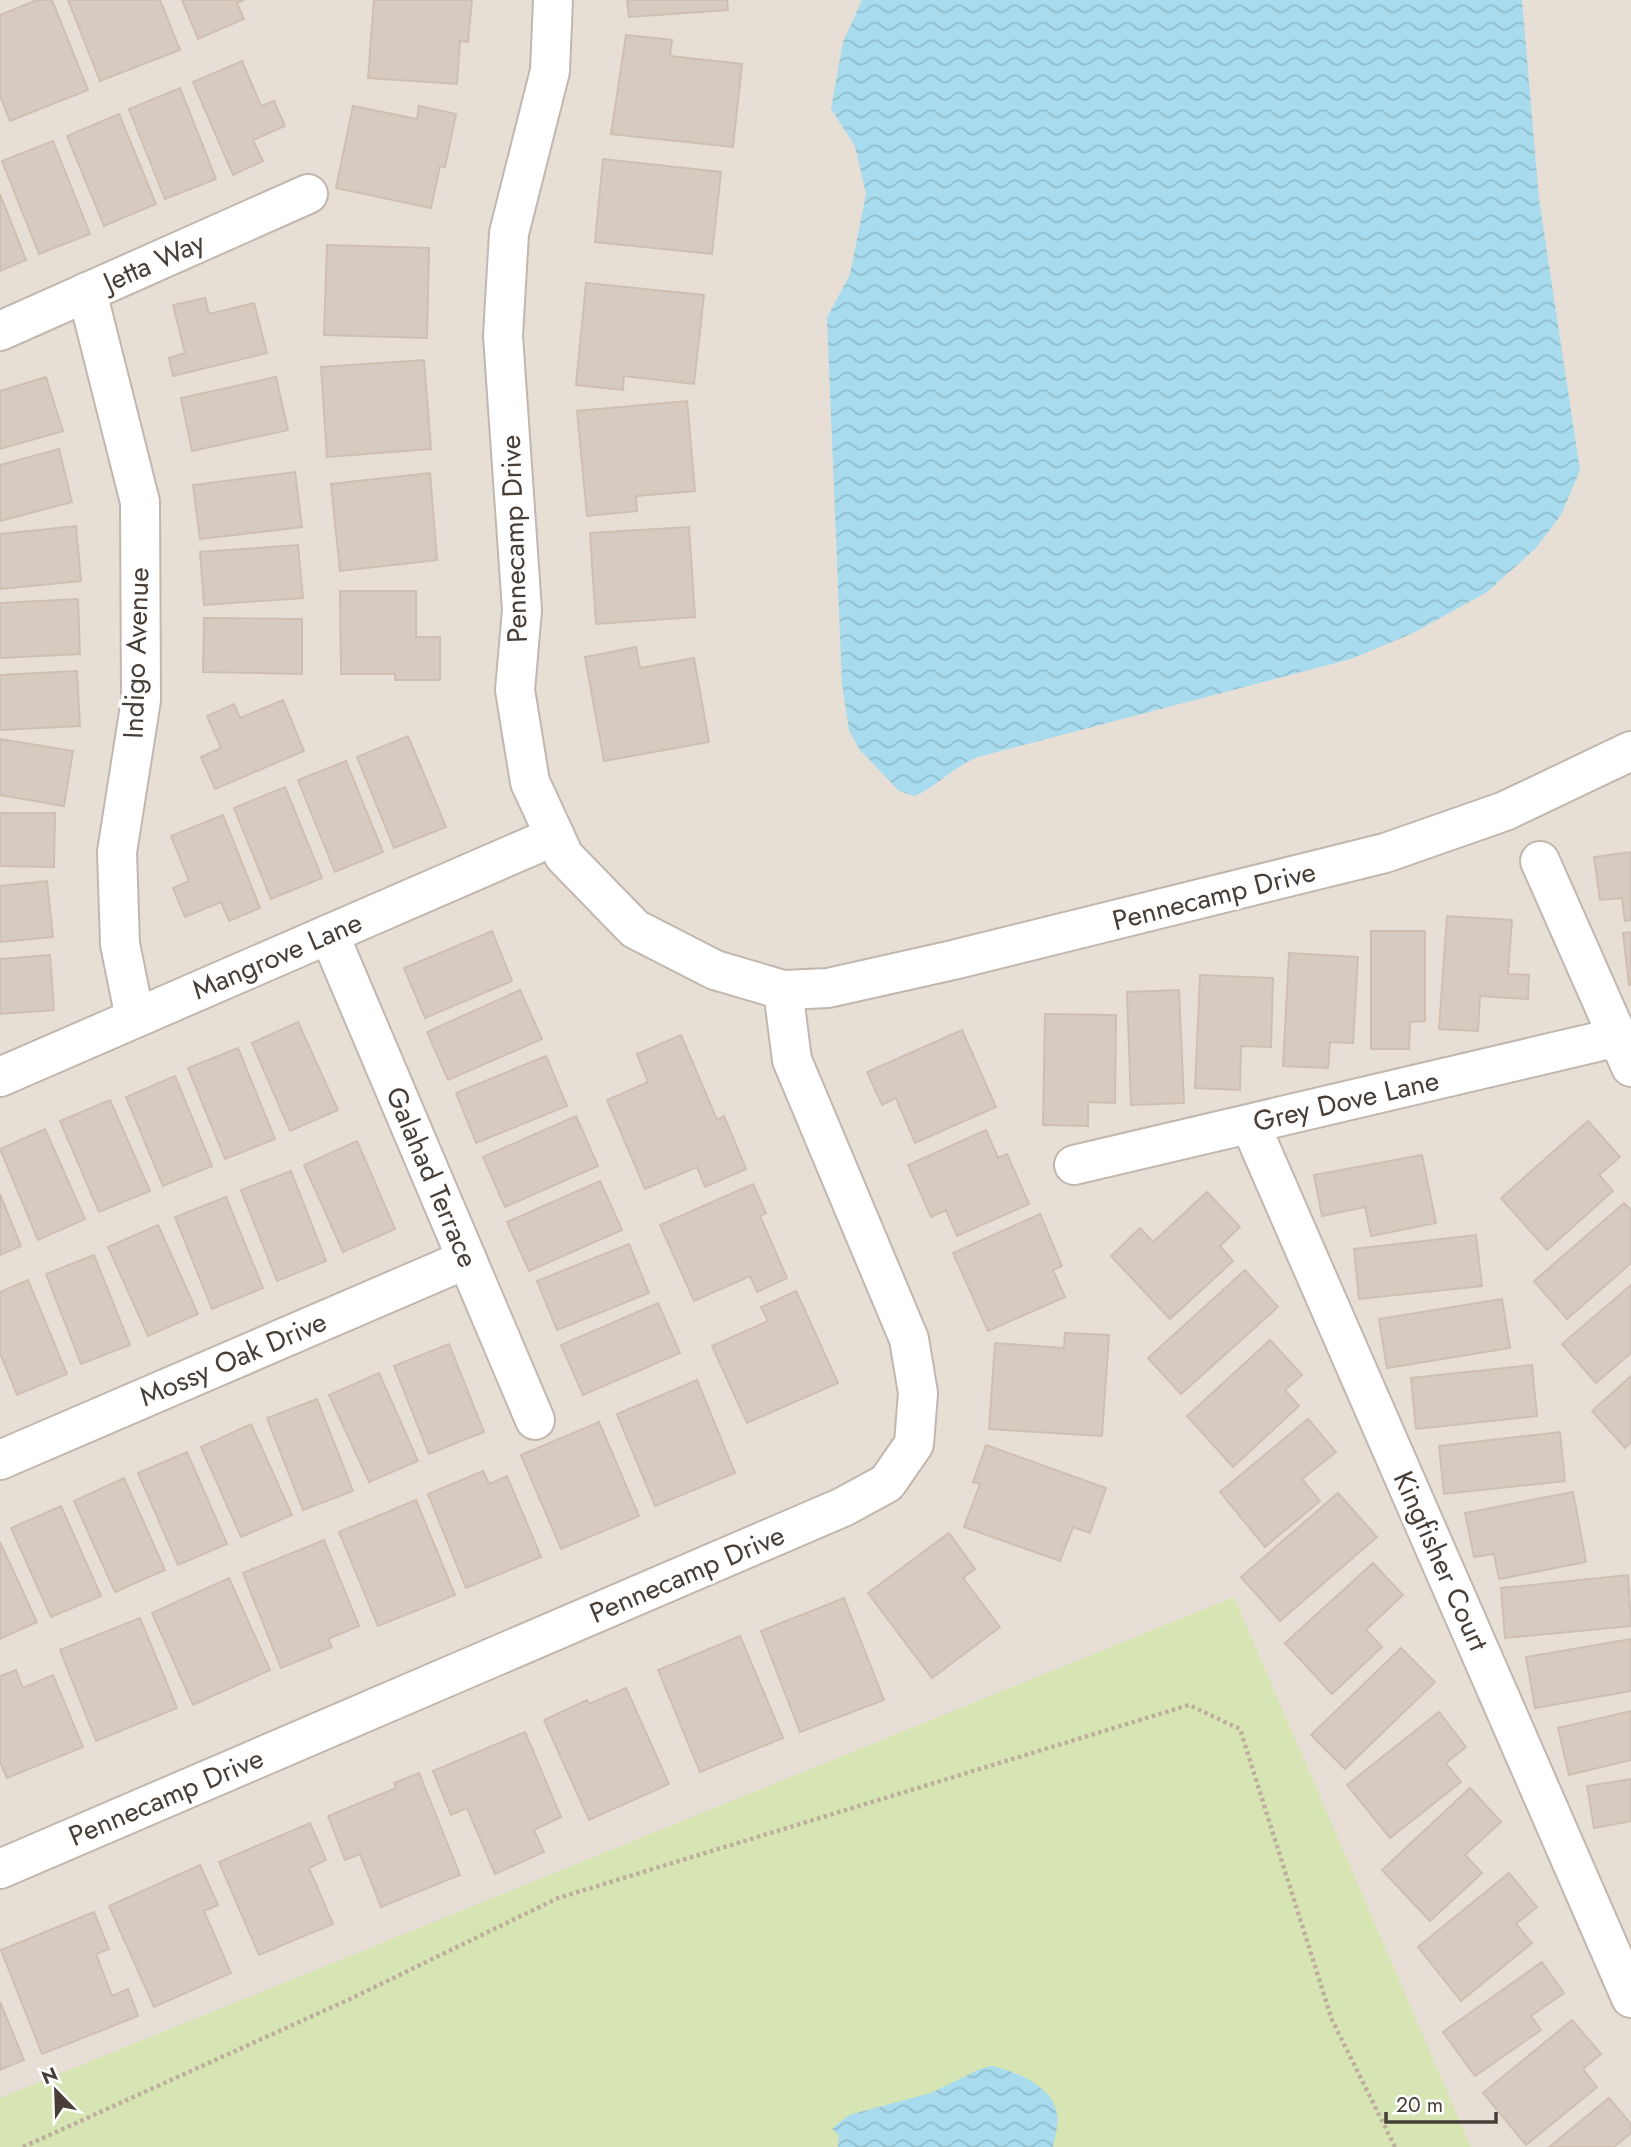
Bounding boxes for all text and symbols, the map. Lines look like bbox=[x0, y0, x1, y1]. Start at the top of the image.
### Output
street label: Jetta Way bbox=[93, 221, 212, 304]
street label: Pennecamp Drive bbox=[490, 434, 538, 644]
street label: Indigo Avenue bbox=[113, 567, 159, 739]
street label: Pennecamp Drive bbox=[1108, 851, 1320, 941]
street label: Mangrove Lane bbox=[186, 902, 368, 1010]
street label: Grey Dove Lane bbox=[1249, 1060, 1443, 1142]
street label: Galahad Terrace bbox=[375, 1080, 489, 1274]
street label: Mossy Oak Drive bbox=[133, 1301, 333, 1417]
street label: Kingfisher Court bbox=[1383, 1465, 1499, 1658]
street label: Pennecamp Drive bbox=[583, 1514, 791, 1634]
street label: Pennecamp Drive bbox=[62, 1737, 270, 1857]
north arrow bbox=[21, 2056, 91, 2126]
text: N bbox=[37, 2060, 62, 2091]
scale bar bbox=[1386, 2080, 1496, 2124]
text: 20 m bbox=[1396, 2090, 1443, 2120]

